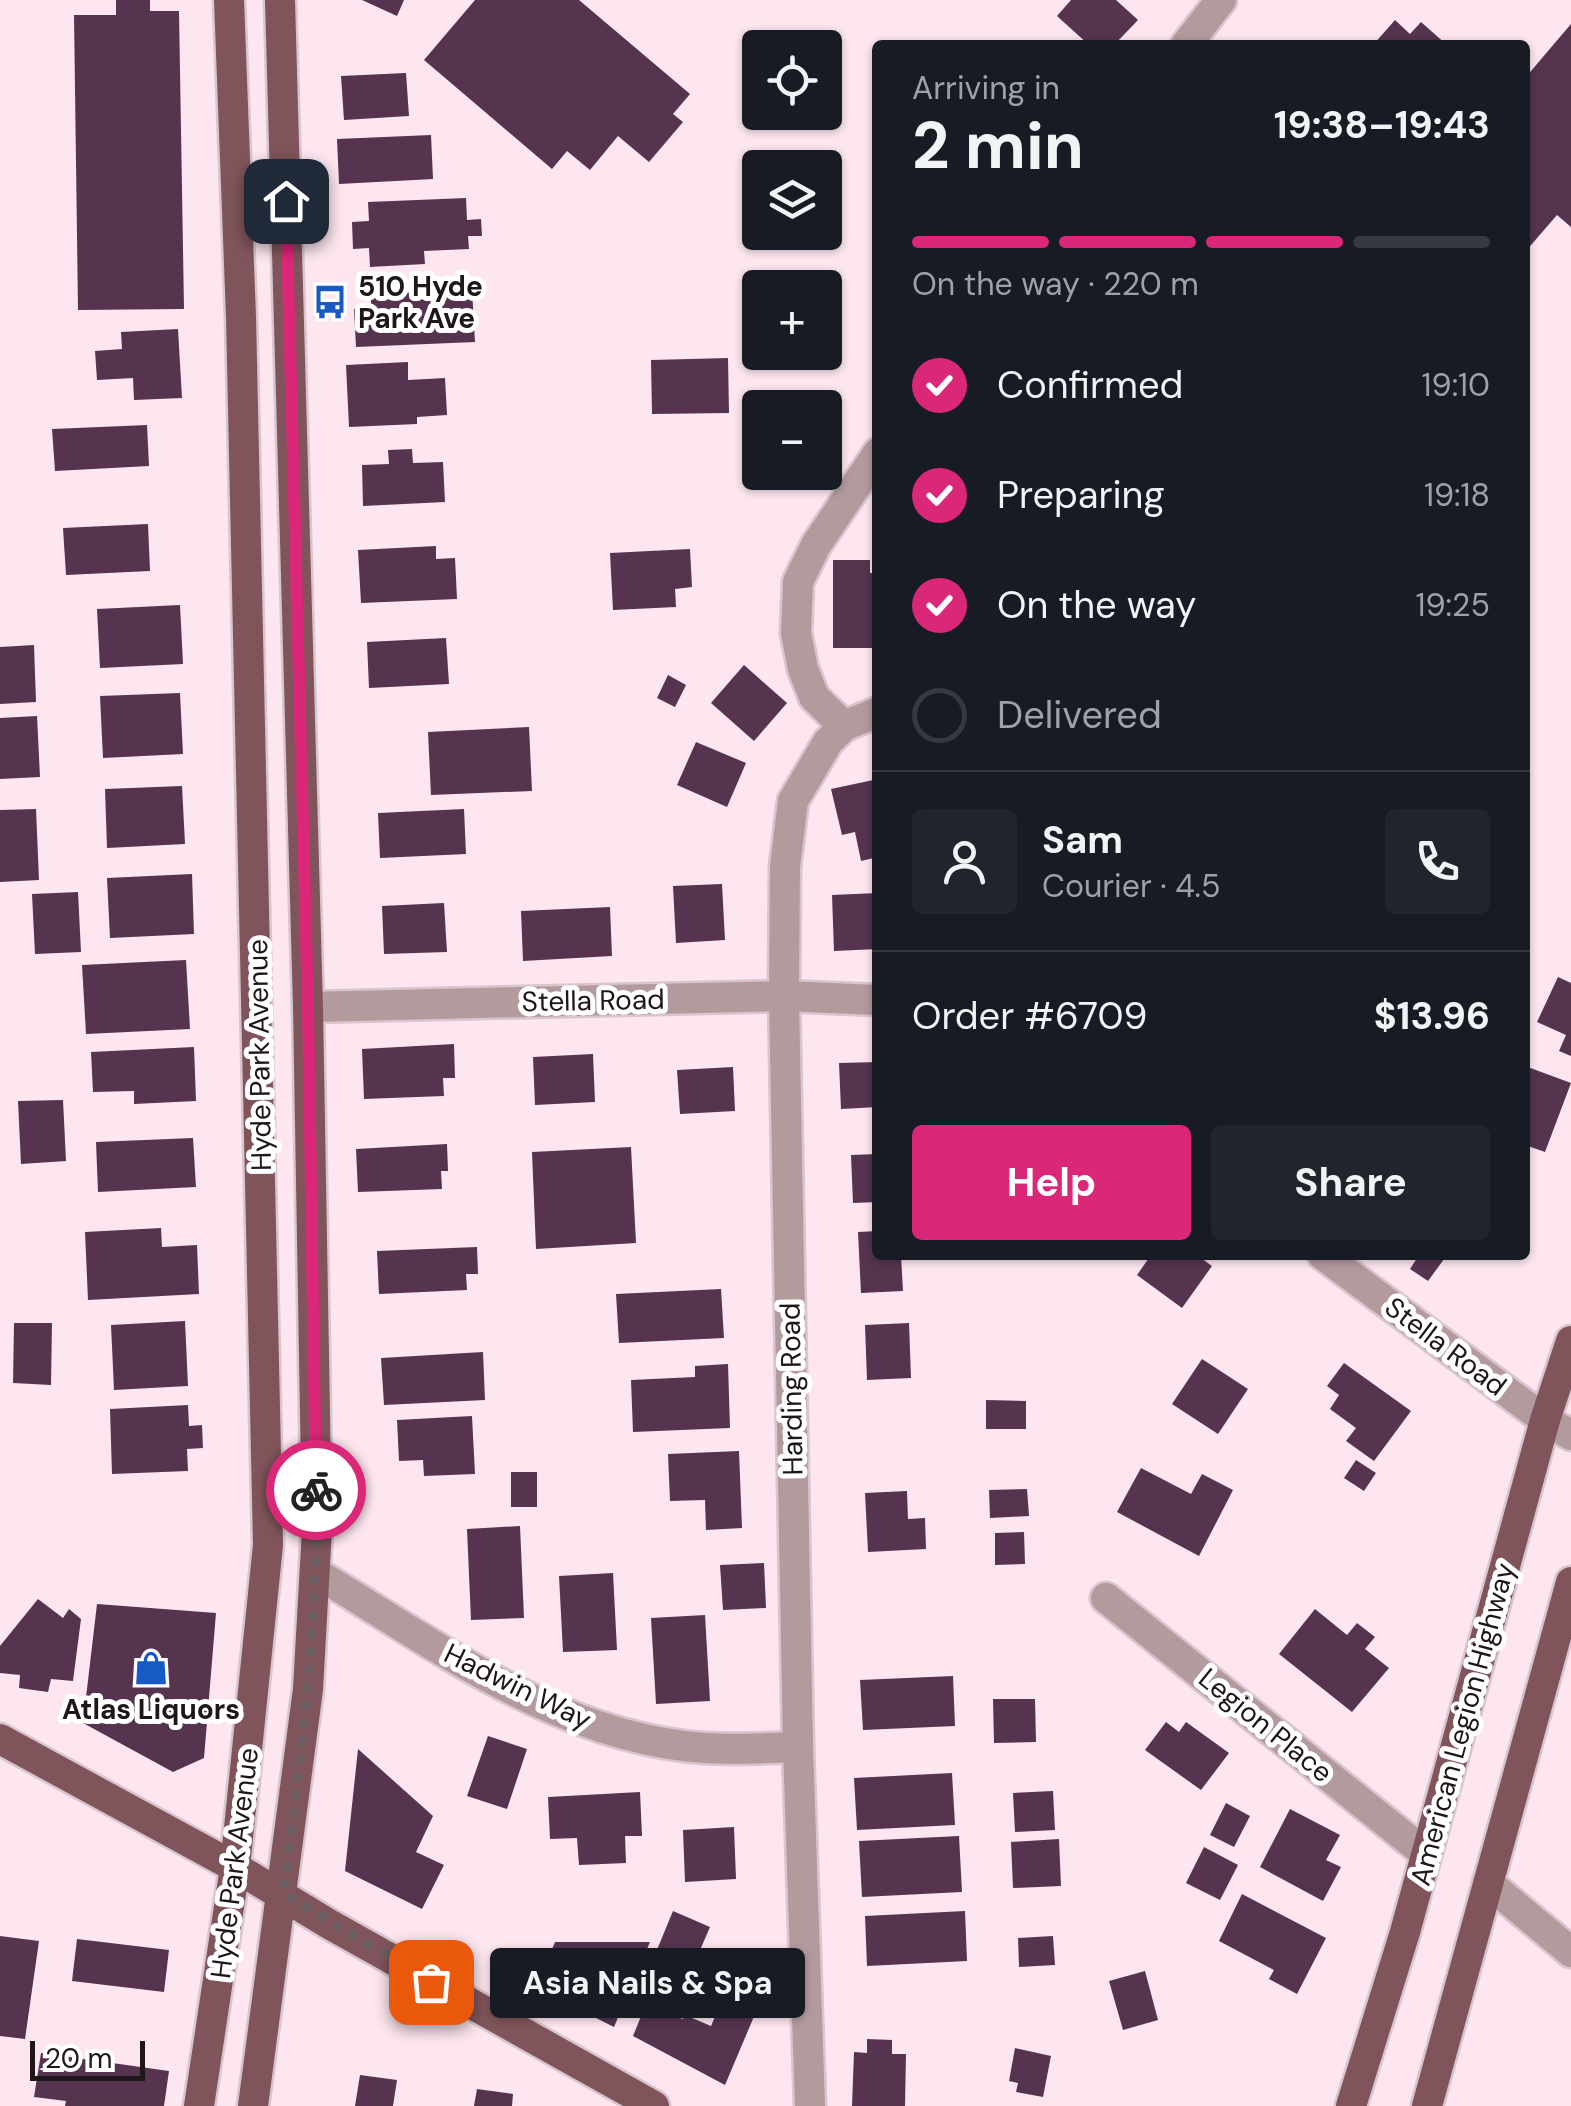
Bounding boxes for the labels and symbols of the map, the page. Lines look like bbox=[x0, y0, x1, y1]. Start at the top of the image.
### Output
pin bbox=[244, 159, 329, 244]
place label: 510 Hyde Park Ave bbox=[358, 268, 483, 337]
bus stop icon: 510 Hyde Park Ave bbox=[311, 283, 349, 321]
street label: Hyde Park Avenue bbox=[239, 939, 280, 1171]
street label: Stella Road bbox=[521, 981, 665, 1020]
street label: Stella Road bbox=[1377, 1289, 1514, 1404]
street label: Harding Road bbox=[771, 1302, 812, 1476]
courier bbox=[266, 1440, 366, 1540]
street label: American Legion Highway bbox=[1402, 1559, 1523, 1890]
street label: Hadwin Way bbox=[438, 1635, 598, 1738]
shop icon: Atlas Liquors bbox=[132, 1649, 170, 1687]
street label: Legion Place bbox=[1191, 1660, 1340, 1791]
place label: Atlas Liquors bbox=[62, 1691, 240, 1728]
street label: Hyde Park Avenue bbox=[202, 1746, 267, 1981]
pin bbox=[389, 1940, 474, 2025]
callout: Asia Nails & Spa bbox=[491, 1947, 806, 2017]
scale bar bbox=[30, 2036, 145, 2080]

